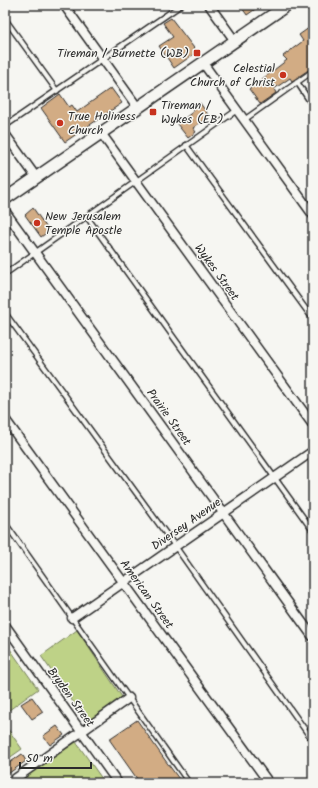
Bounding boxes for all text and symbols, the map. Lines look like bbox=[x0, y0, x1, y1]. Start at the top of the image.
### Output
place label: Tireman / Burnette (WB) bbox=[57, 44, 189, 63]
marker: Tireman / Burnette (WB) bbox=[192, 48, 202, 58]
place label: Celestial Church of Christ bbox=[190, 59, 275, 92]
marker: Celestial Church of Christ bbox=[278, 70, 288, 80]
place label: Tireman / Wykes (EB) bbox=[161, 96, 224, 129]
place label: True Holiness Church bbox=[68, 107, 136, 140]
marker: Tireman / Wykes (EB) bbox=[148, 107, 158, 117]
marker: True Holiness Church bbox=[55, 118, 65, 128]
place label: New Jerusalem Temple Apostle bbox=[45, 207, 122, 240]
marker: New Jerusalem Temple Apostle bbox=[32, 218, 42, 228]
street label: Wykes Street bbox=[189, 240, 244, 305]
street label: Prairie Street bbox=[141, 385, 196, 450]
street label: Diversey Avenue bbox=[148, 493, 226, 556]
street label: American Street bbox=[115, 556, 178, 633]
street label: Bryden Street bbox=[42, 663, 99, 732]
scale bar bbox=[20, 744, 91, 770]
text: 50 m bbox=[26, 749, 53, 768]

